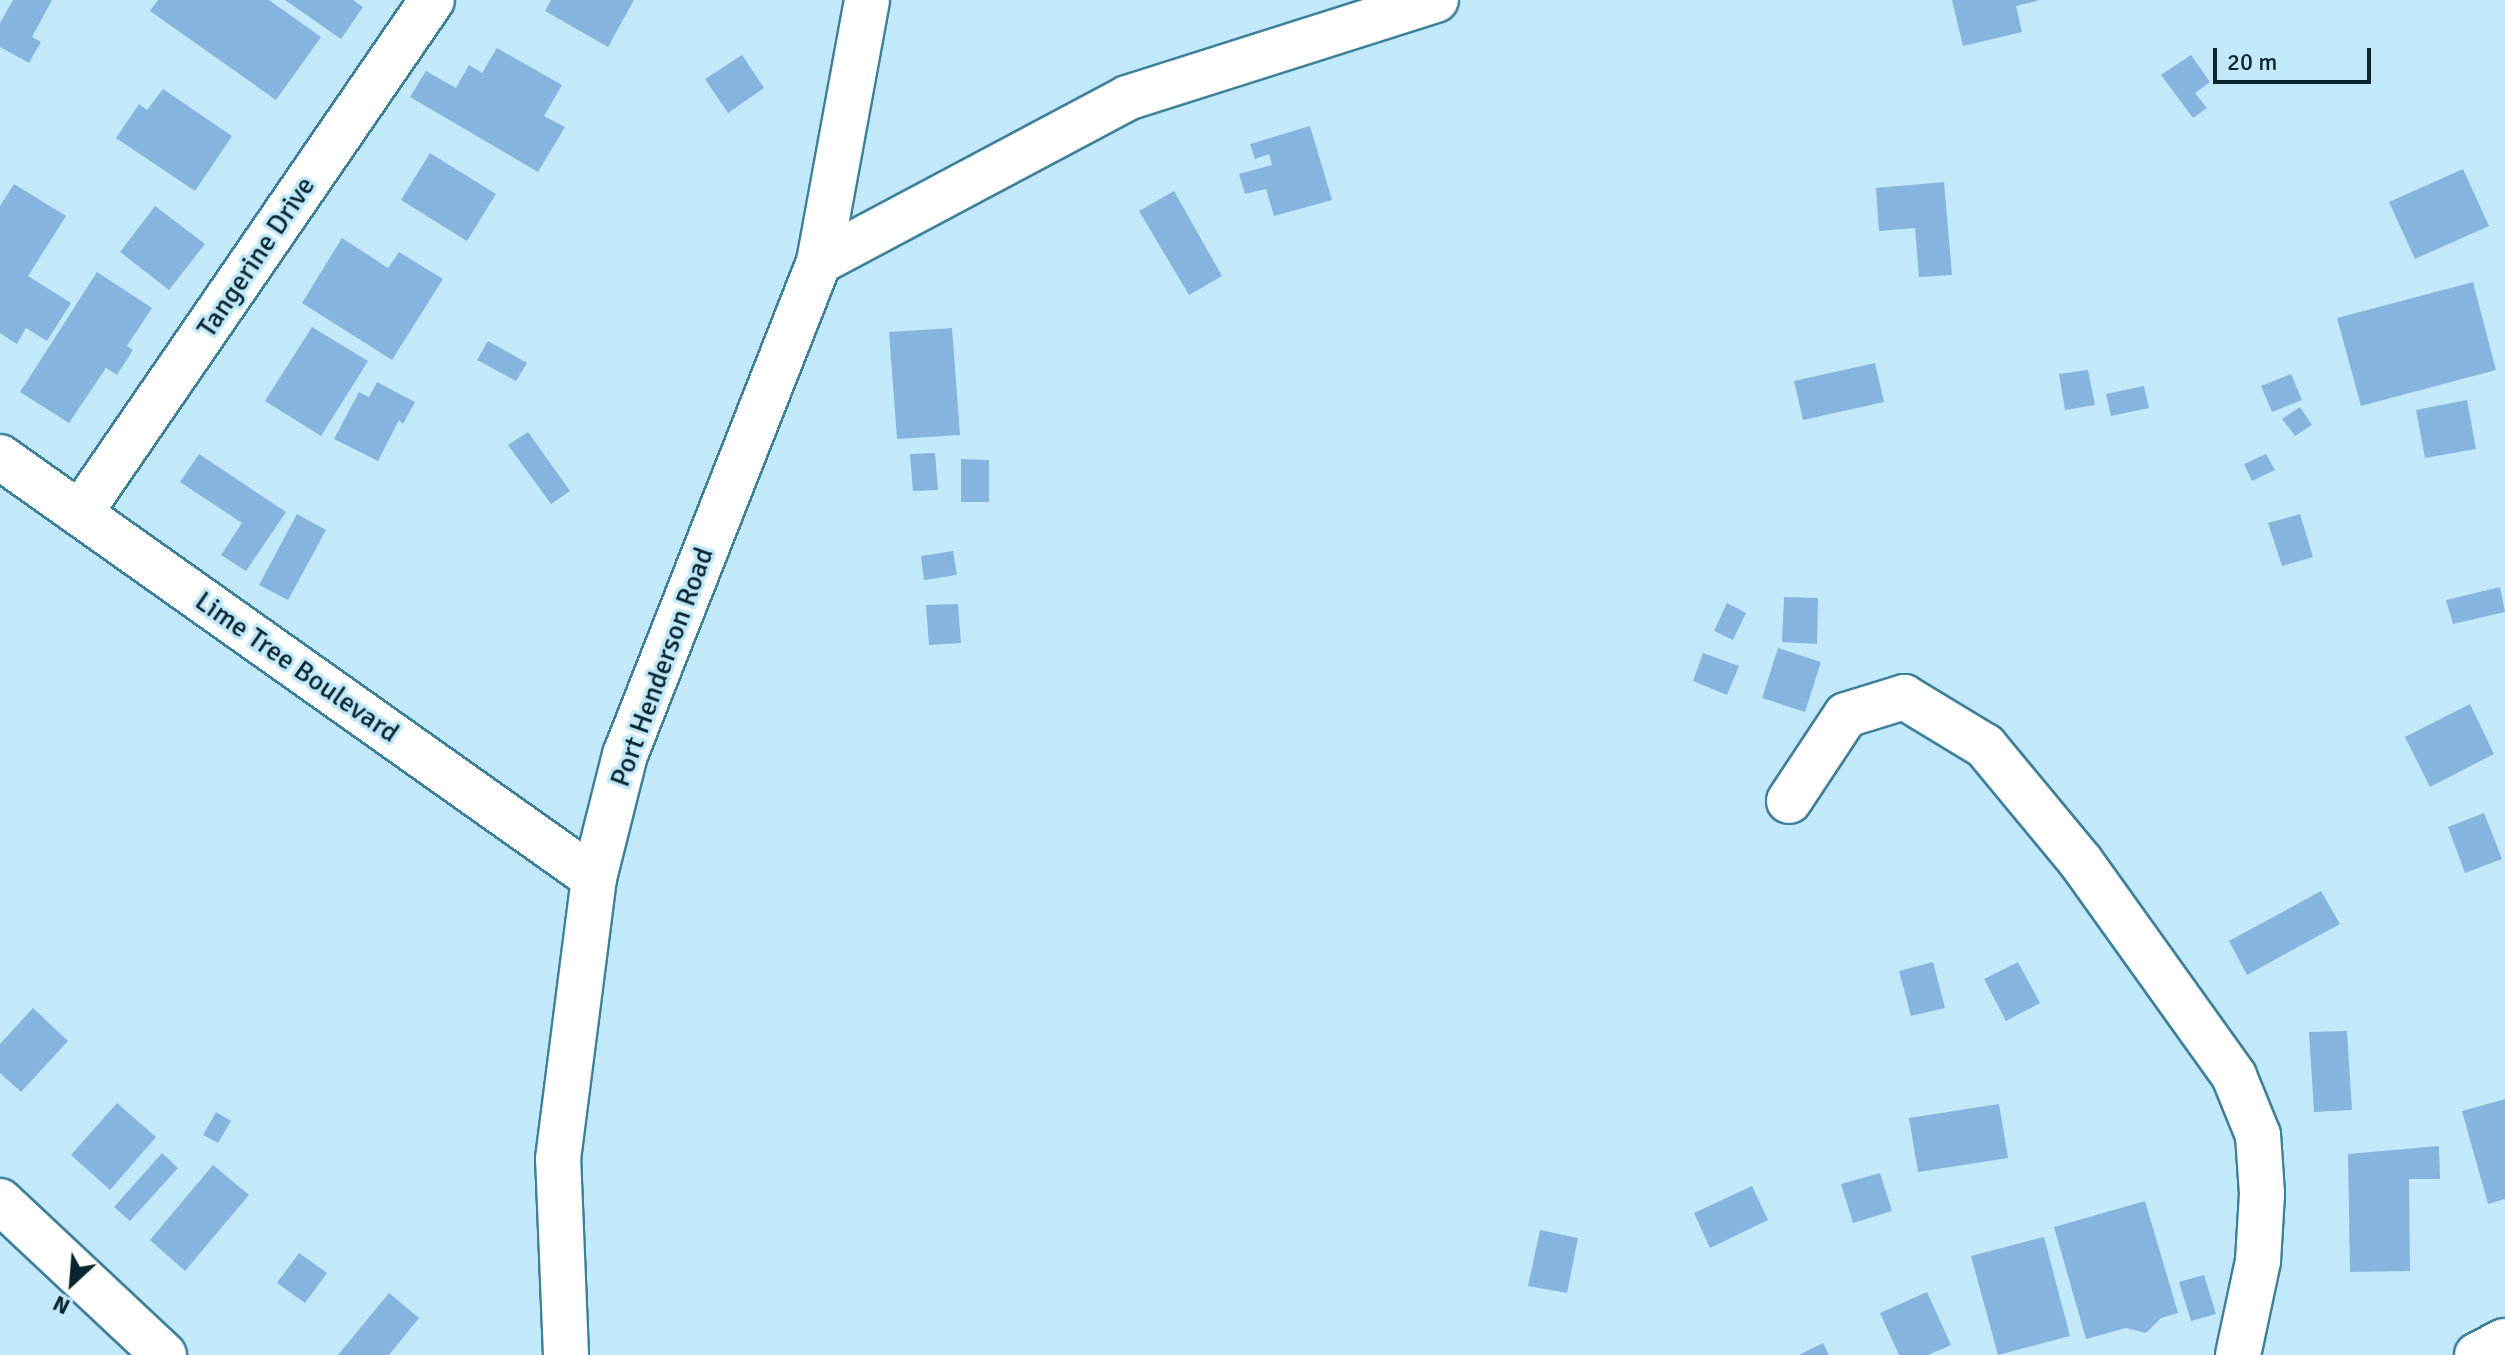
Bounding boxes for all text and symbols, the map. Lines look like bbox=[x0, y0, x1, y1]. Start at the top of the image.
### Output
scale bar bbox=[2217, 32, 2375, 82]
text: 20 m bbox=[2227, 47, 2277, 77]
street label: Tangerine Drive bbox=[190, 170, 322, 344]
street label: Port Henderson Road bbox=[603, 543, 721, 791]
street label: Lime Tree Boulevard bbox=[189, 584, 405, 750]
north arrow bbox=[32, 1243, 112, 1323]
text: N bbox=[48, 1290, 74, 1321]

